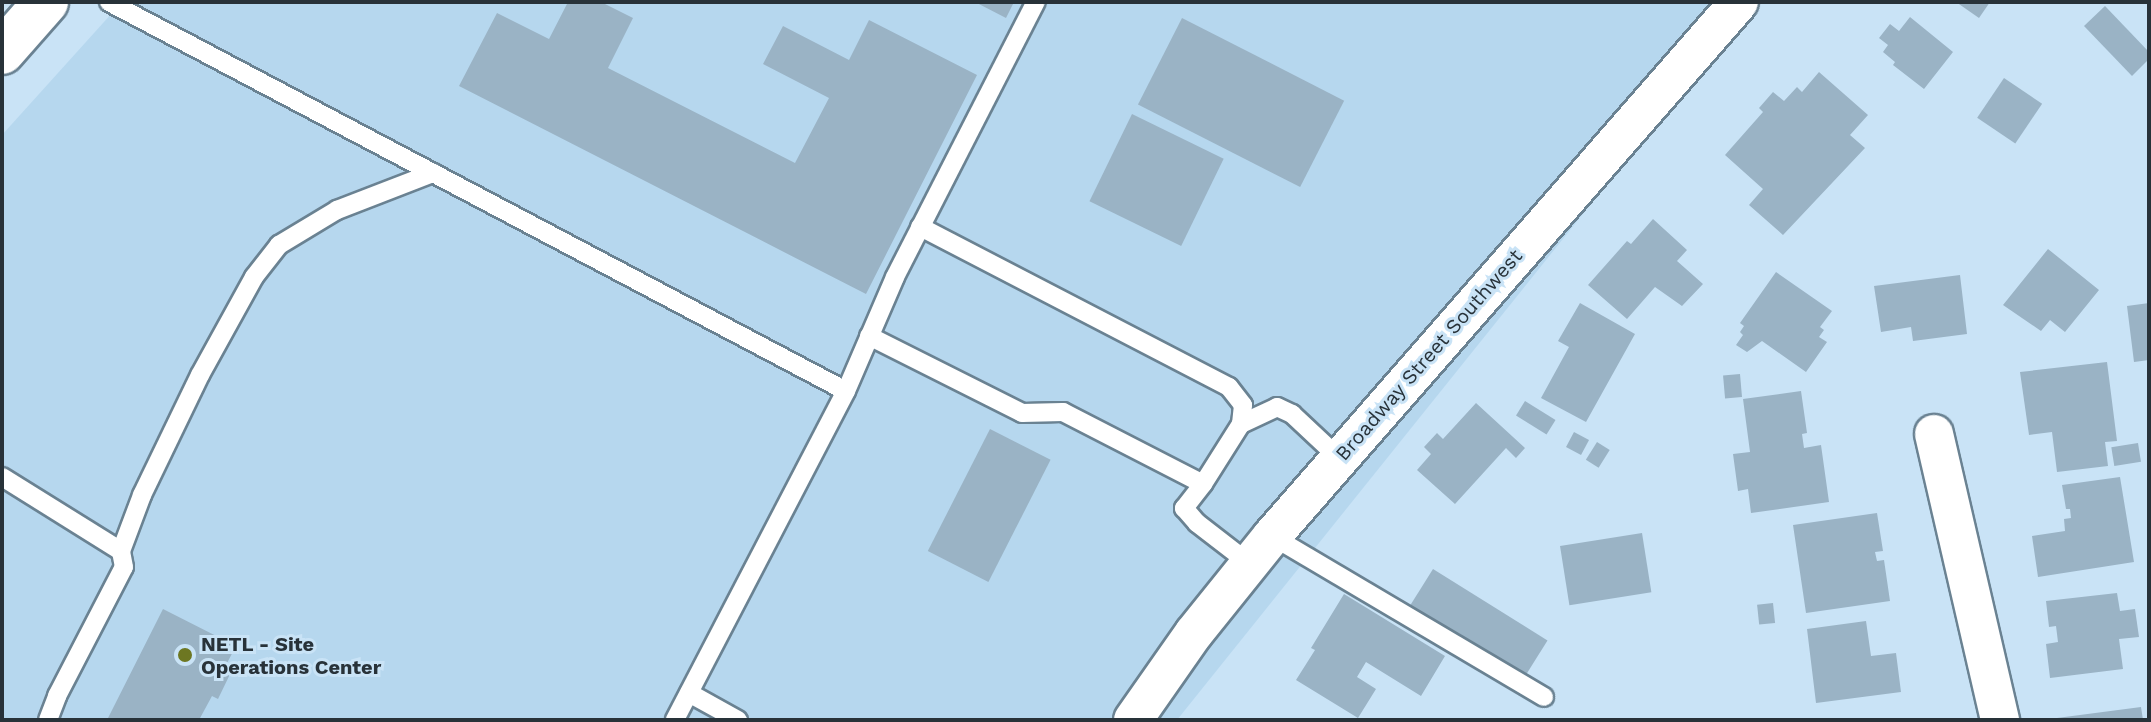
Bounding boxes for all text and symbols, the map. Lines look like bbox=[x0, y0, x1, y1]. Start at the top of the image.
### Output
street label: Broadway Street Southwest bbox=[1330, 244, 1528, 466]
place label: NETL - Site Operations Center bbox=[201, 632, 381, 679]
marker: NETL - Site Operations Center bbox=[176, 646, 194, 664]

